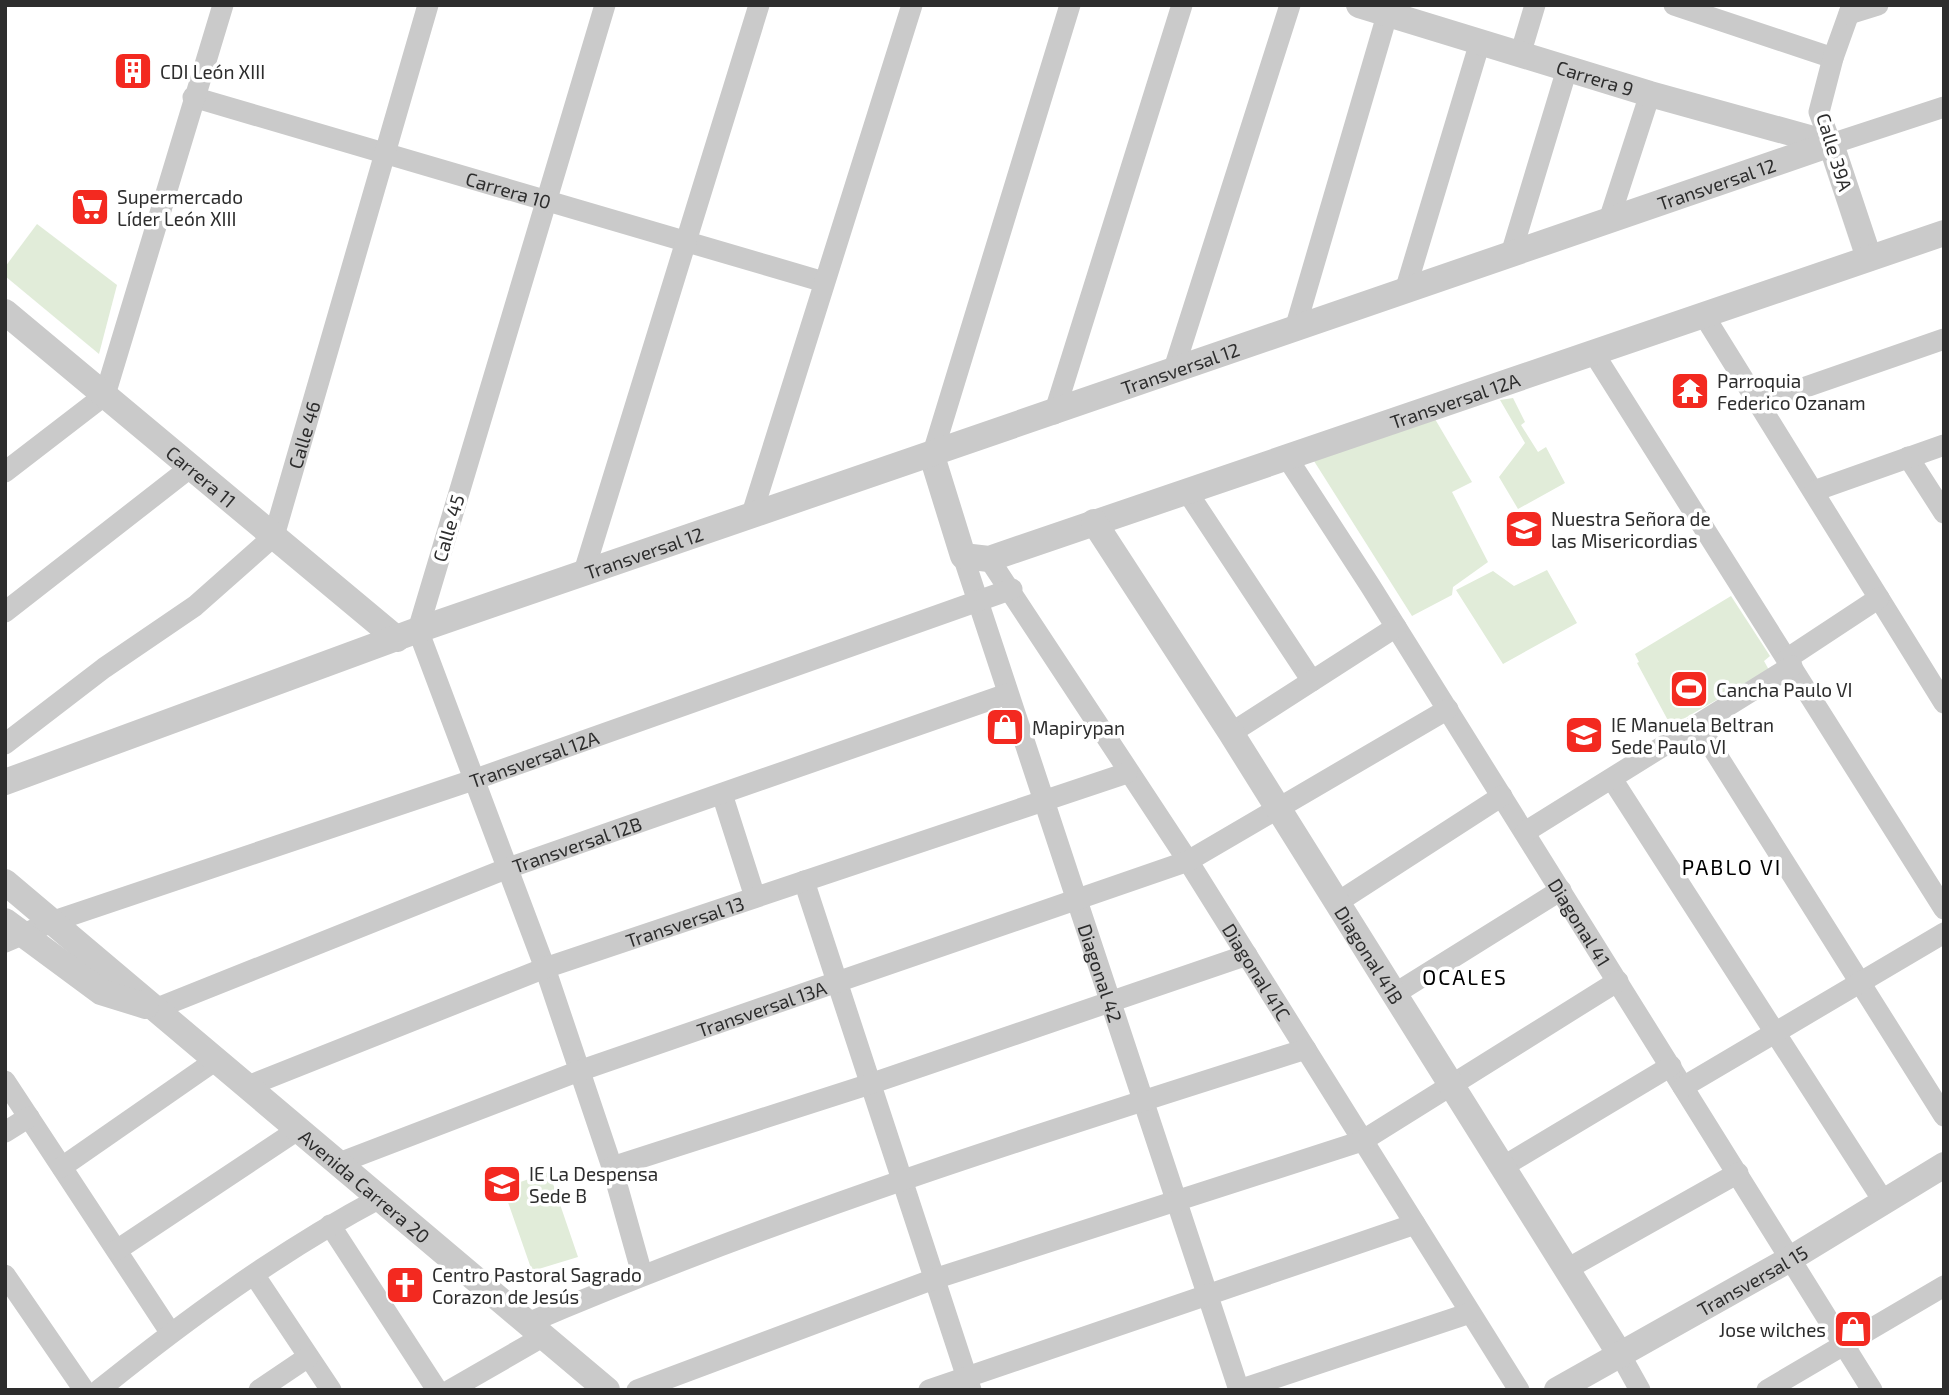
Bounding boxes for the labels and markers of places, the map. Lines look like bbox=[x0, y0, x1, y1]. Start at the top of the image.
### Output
building icon: CDI León XIII bbox=[112, 50, 154, 92]
place label: CDI León XIII bbox=[160, 60, 265, 83]
place label: Supermercado Líder León XIII bbox=[117, 185, 243, 230]
supermarket icon: Supermercado Líder León XIII bbox=[69, 186, 111, 228]
place label: Parroquia Federico Ozanam bbox=[1717, 369, 1866, 414]
temple icon: Parroquia Federico Ozanam bbox=[1669, 370, 1711, 412]
place label: Nuestra Señora de las Misericordias bbox=[1551, 507, 1711, 552]
school or university icon: Nuestra Señora de las Misericordias bbox=[1503, 508, 1545, 550]
sports icon: Cancha Paulo VI bbox=[1668, 668, 1710, 710]
place label: Cancha Paulo VI bbox=[1716, 678, 1852, 701]
shop icon: Mapirypan bbox=[984, 706, 1026, 748]
place label: IE Manuela Beltran Sede Paulo VI bbox=[1611, 713, 1774, 758]
school or university icon: IE Manuela Beltran Sede Paulo VI bbox=[1563, 714, 1605, 756]
place label: Mapirypan bbox=[1032, 716, 1125, 739]
place label: IE La Despensa Sede B bbox=[529, 1162, 658, 1207]
school or university icon: IE La Despensa Sede B bbox=[481, 1163, 523, 1205]
place label: Centro Pastoral Sagrado Corazon de Jesús bbox=[432, 1263, 642, 1308]
church icon: Centro Pastoral Sagrado Corazon de Jesús bbox=[384, 1264, 426, 1306]
shop icon: Jose wilches bbox=[1832, 1308, 1874, 1350]
place label: Jose wilches bbox=[1719, 1318, 1826, 1341]

